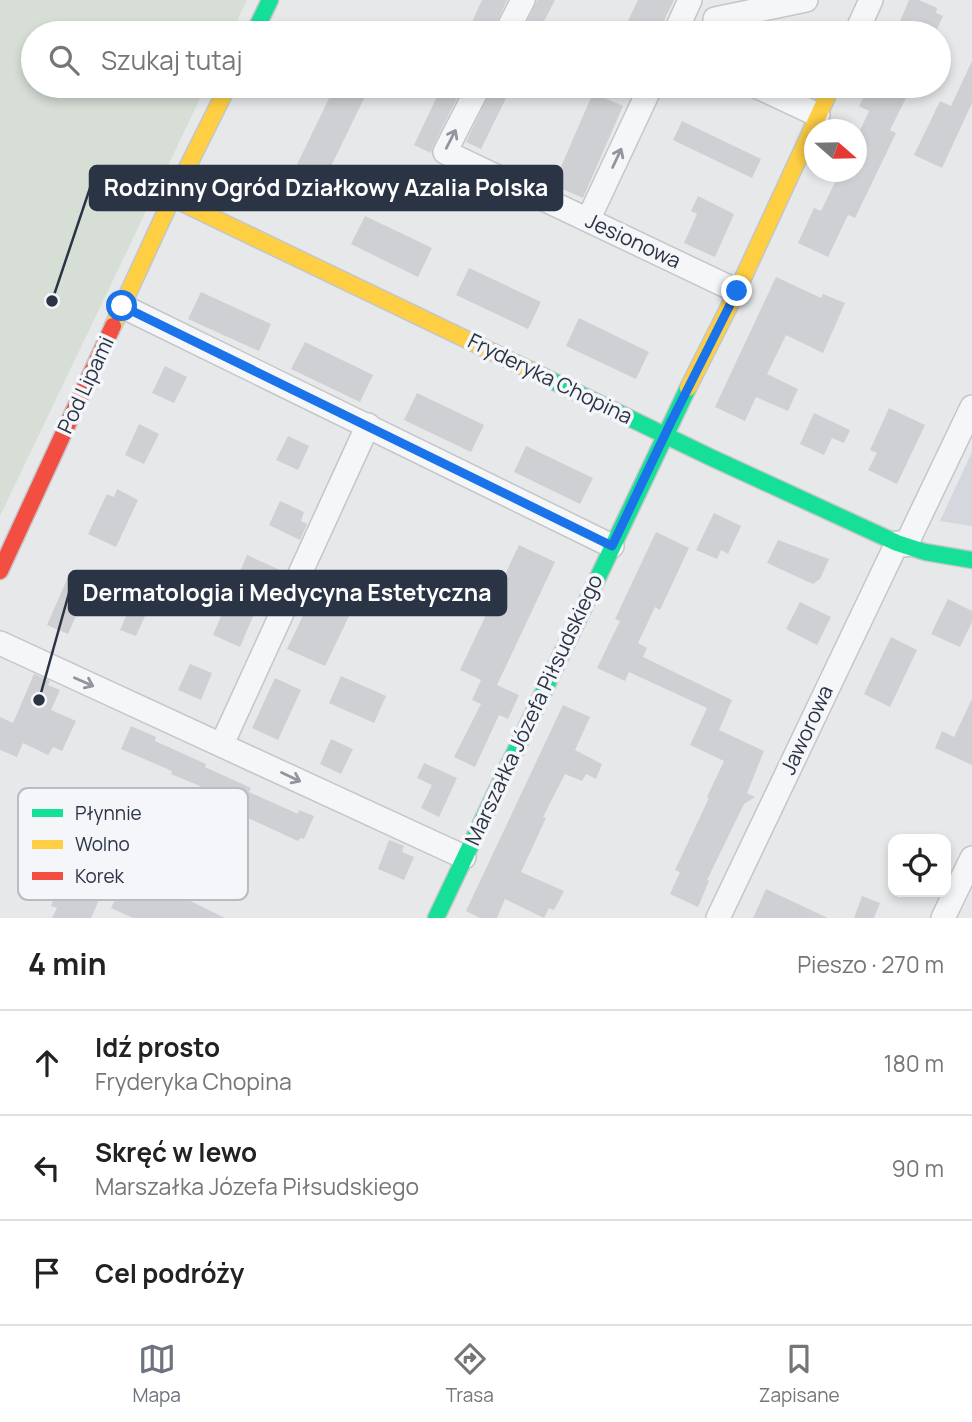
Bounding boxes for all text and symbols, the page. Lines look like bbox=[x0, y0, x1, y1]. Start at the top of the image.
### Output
search box bbox=[21, 21, 951, 98]
icon: search bbox=[45, 41, 83, 79]
text: Szukaj tutaj bbox=[101, 42, 243, 78]
north arrow bbox=[804, 119, 867, 182]
one-way arrow bbox=[445, 129, 458, 150]
one-way arrow bbox=[611, 148, 624, 169]
callout: Rodzinny Ogród Działkowy Azalia Polska bbox=[90, 166, 562, 210]
text: Rodzinny Ogród Działkowy Azalia Polska bbox=[104, 171, 548, 203]
street label: Jesionowa bbox=[581, 206, 686, 274]
route end bbox=[721, 275, 752, 306]
route start bbox=[106, 290, 137, 321]
street label: Fryderyka Chopina bbox=[464, 326, 637, 430]
street label: Pod Lipami bbox=[50, 331, 120, 438]
street label: Marszałka Józefa Piłsudskiego bbox=[458, 570, 608, 850]
callout: Dermatologia i Medycyna Estetyczna bbox=[69, 571, 506, 615]
text: Dermatologia i Medycyna Estetyczna bbox=[82, 576, 492, 608]
one-way arrow bbox=[73, 676, 95, 689]
street label: Jaworowa bbox=[773, 680, 839, 779]
one-way arrow bbox=[280, 770, 301, 784]
legend bbox=[18, 788, 248, 900]
text: Płynnie bbox=[75, 800, 142, 826]
text: Wolno bbox=[75, 831, 130, 857]
map controls bbox=[888, 834, 951, 897]
button: locate bbox=[888, 834, 951, 897]
text: Korek bbox=[75, 863, 125, 889]
text: 4 min bbox=[28, 943, 106, 984]
text: Pieszo · 270 m bbox=[797, 948, 944, 980]
text: Idź prosto bbox=[95, 1029, 220, 1065]
icon: ahead bbox=[28, 1044, 66, 1082]
text: 180 m bbox=[884, 1047, 944, 1079]
text: Fryderyka Chopina bbox=[95, 1065, 292, 1097]
text: Skręć w lewo bbox=[95, 1134, 257, 1170]
icon: left bbox=[28, 1149, 66, 1187]
text: 90 m bbox=[892, 1152, 944, 1184]
text: Marszałka Józefa Piłsudskiego bbox=[95, 1170, 419, 1202]
icon: arrive bbox=[28, 1254, 66, 1292]
text: Cel podróży bbox=[95, 1255, 244, 1291]
tab: Mapa bbox=[132, 1340, 181, 1408]
tab: Trasa bbox=[446, 1340, 494, 1408]
tab: Zapisane bbox=[759, 1340, 839, 1408]

